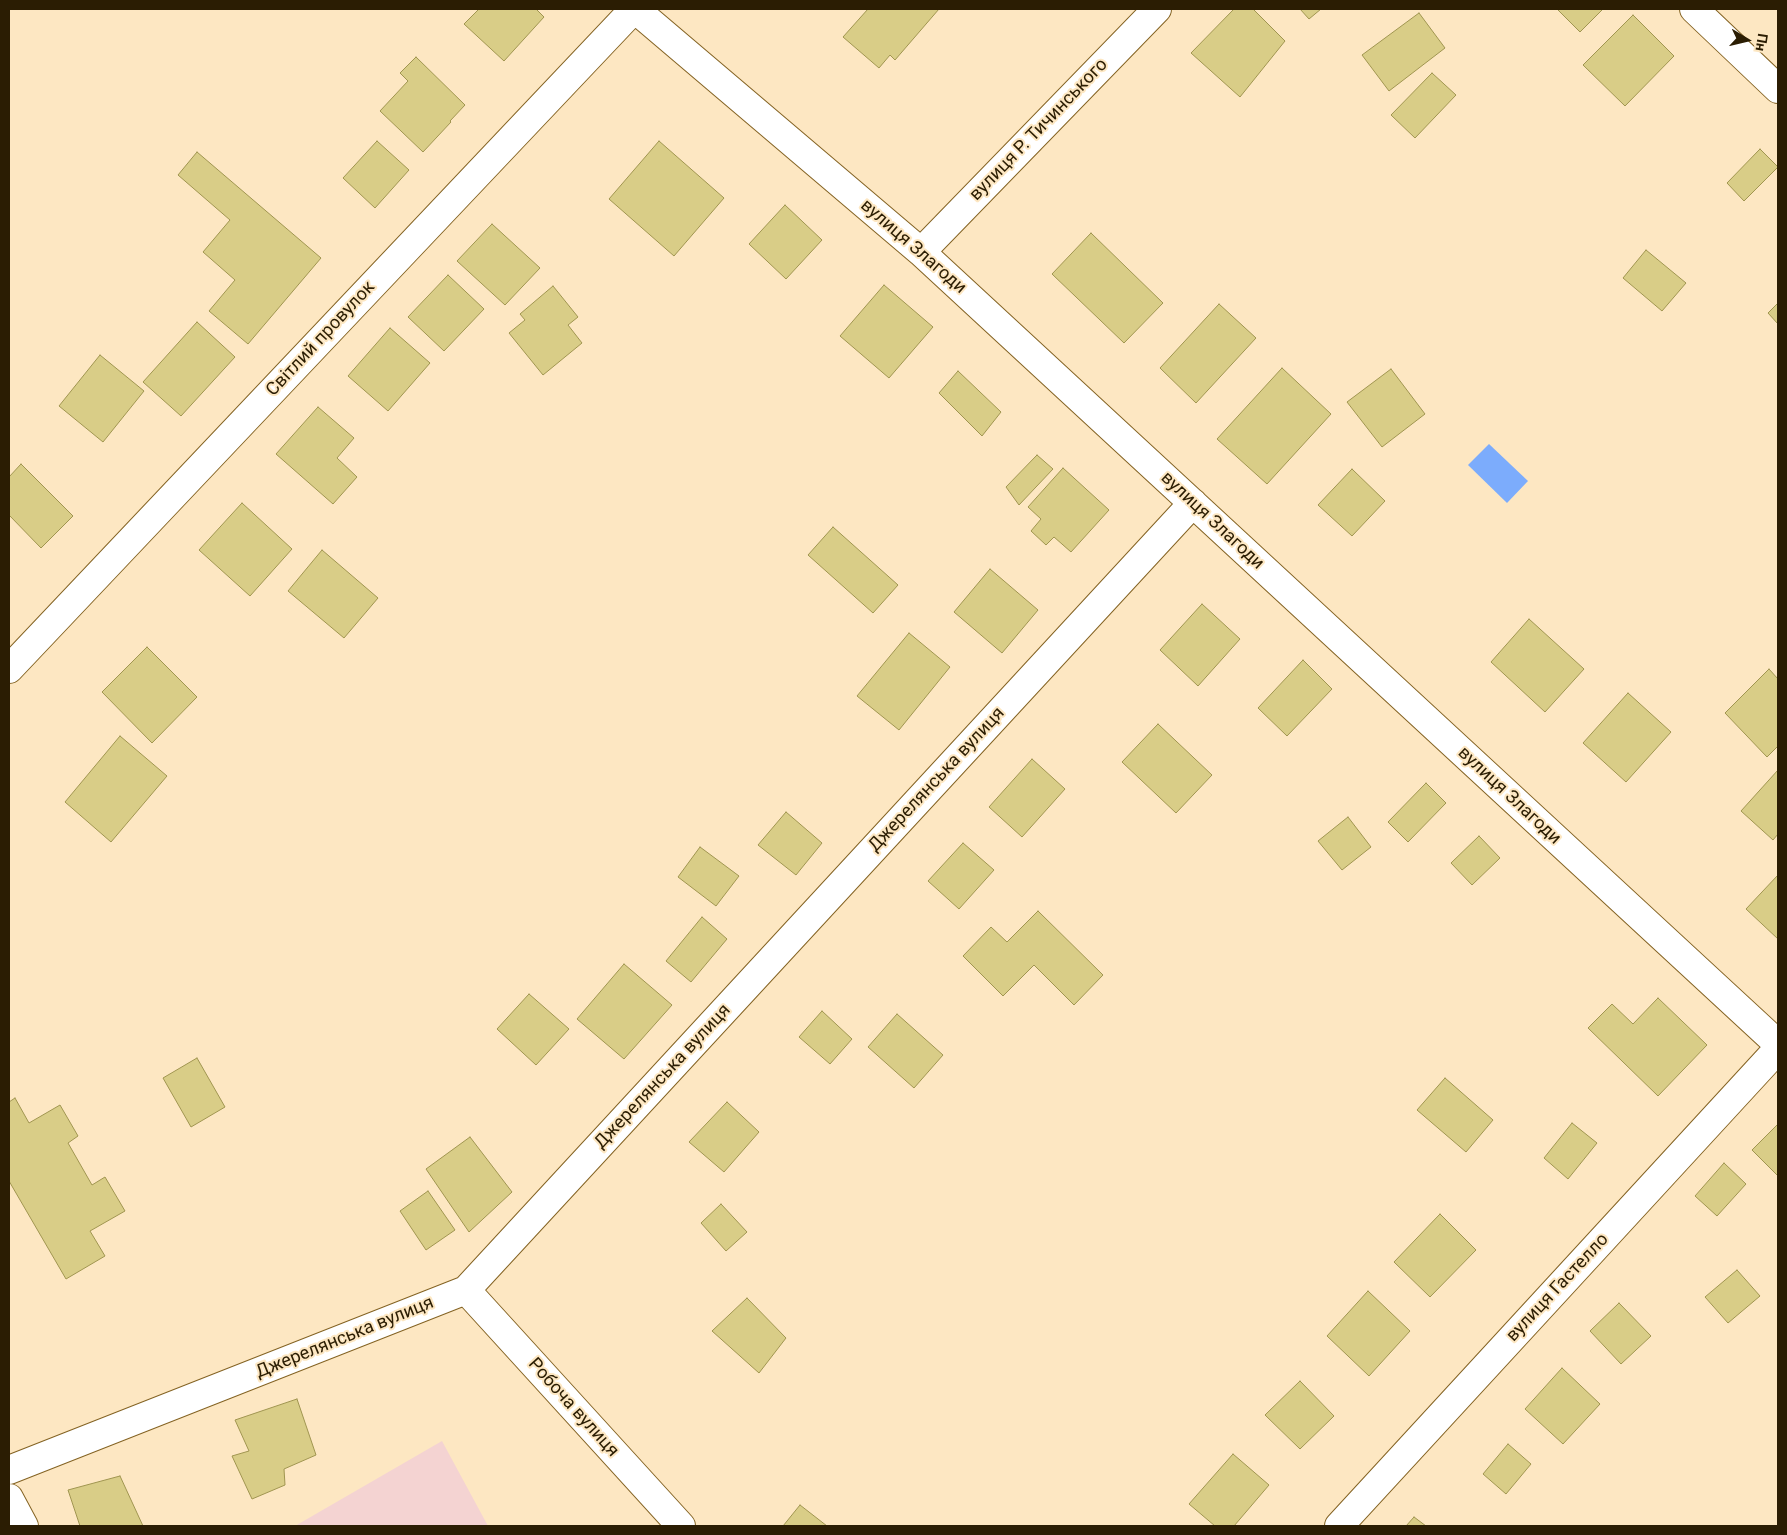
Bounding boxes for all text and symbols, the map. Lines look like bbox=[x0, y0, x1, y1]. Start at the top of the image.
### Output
north arrow bbox=[1722, 15, 1772, 65]
text: Пн bbox=[1753, 32, 1771, 52]
street label: вулиця Р. Тичинського bbox=[965, 54, 1113, 206]
street label: вулиця Злагоди bbox=[856, 195, 970, 299]
street label: Світлий провулок bbox=[262, 277, 380, 401]
street label: вулиця Злагоди bbox=[1156, 468, 1268, 574]
street label: Джерелянська вулиця bbox=[864, 703, 1010, 857]
street label: вулиця Злагоди bbox=[1453, 743, 1565, 849]
street label: Джерелянська вулиця bbox=[590, 1000, 736, 1154]
street label: вулиця Гастелло bbox=[1502, 1229, 1614, 1347]
street label: Джерелянська вулиця bbox=[253, 1292, 437, 1384]
street label: Робоча вулиця bbox=[523, 1354, 623, 1462]

